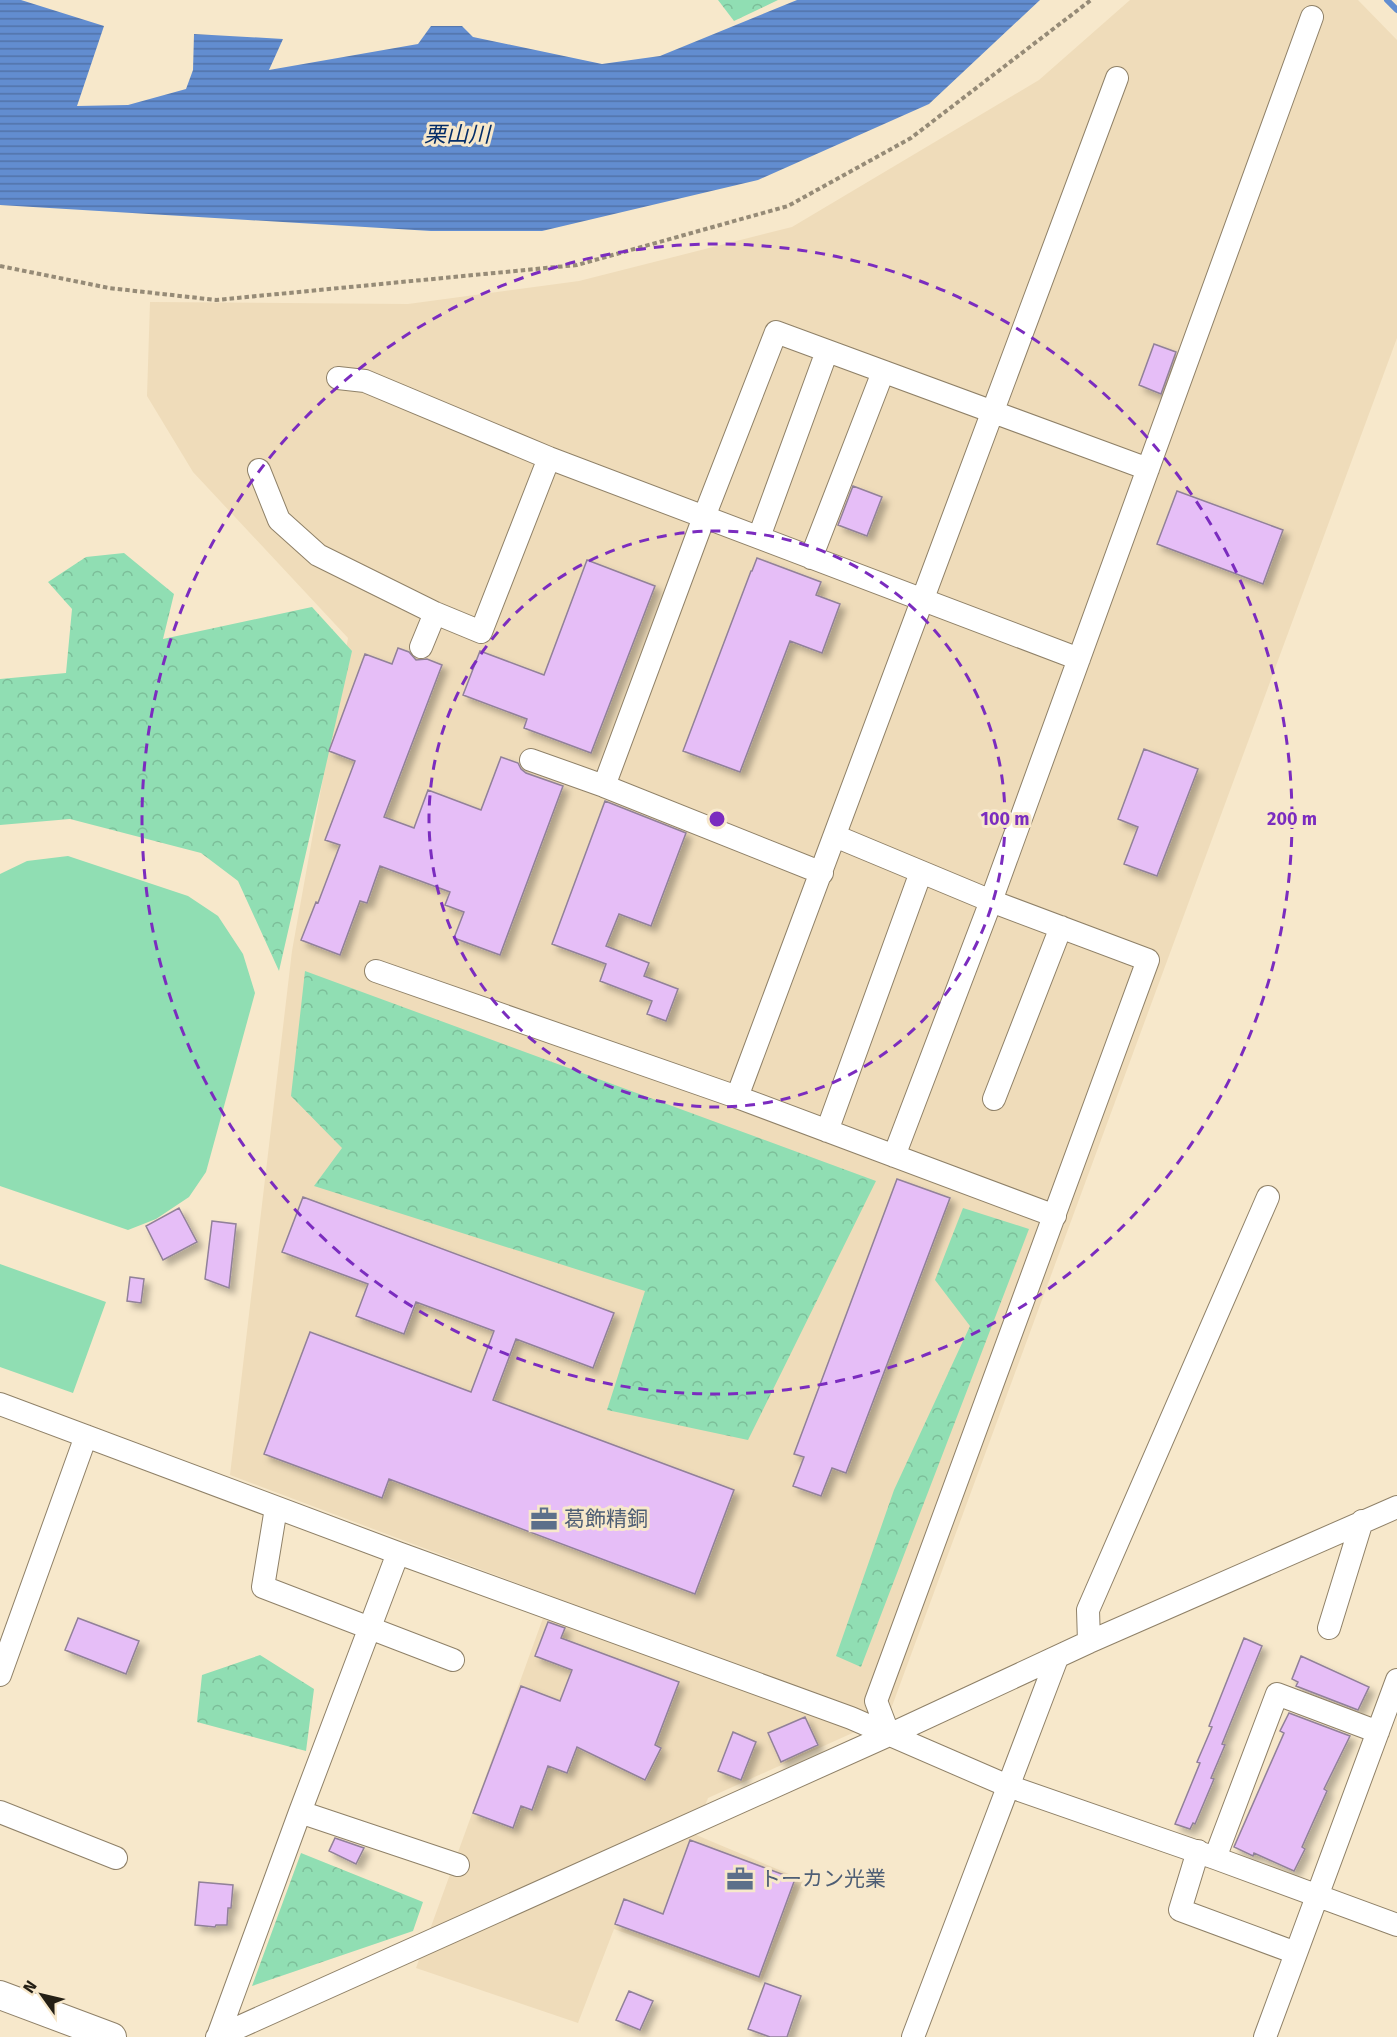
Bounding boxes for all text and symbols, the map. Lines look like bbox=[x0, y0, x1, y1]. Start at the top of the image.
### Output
water label: 栗山川 bbox=[424, 121, 492, 148]
text: 100 m bbox=[981, 808, 1029, 830]
text: 200 m bbox=[1267, 808, 1317, 830]
centre of rings bbox=[707, 809, 727, 829]
office icon: 葛飾精銅 bbox=[529, 1504, 559, 1534]
place label: 葛飾精銅 bbox=[564, 1506, 648, 1532]
office icon: トーカン光業 bbox=[725, 1864, 755, 1894]
place label: トーカン光業 bbox=[760, 1866, 886, 1892]
north arrow bbox=[12, 1965, 72, 2025]
text: N bbox=[19, 1977, 41, 1997]

